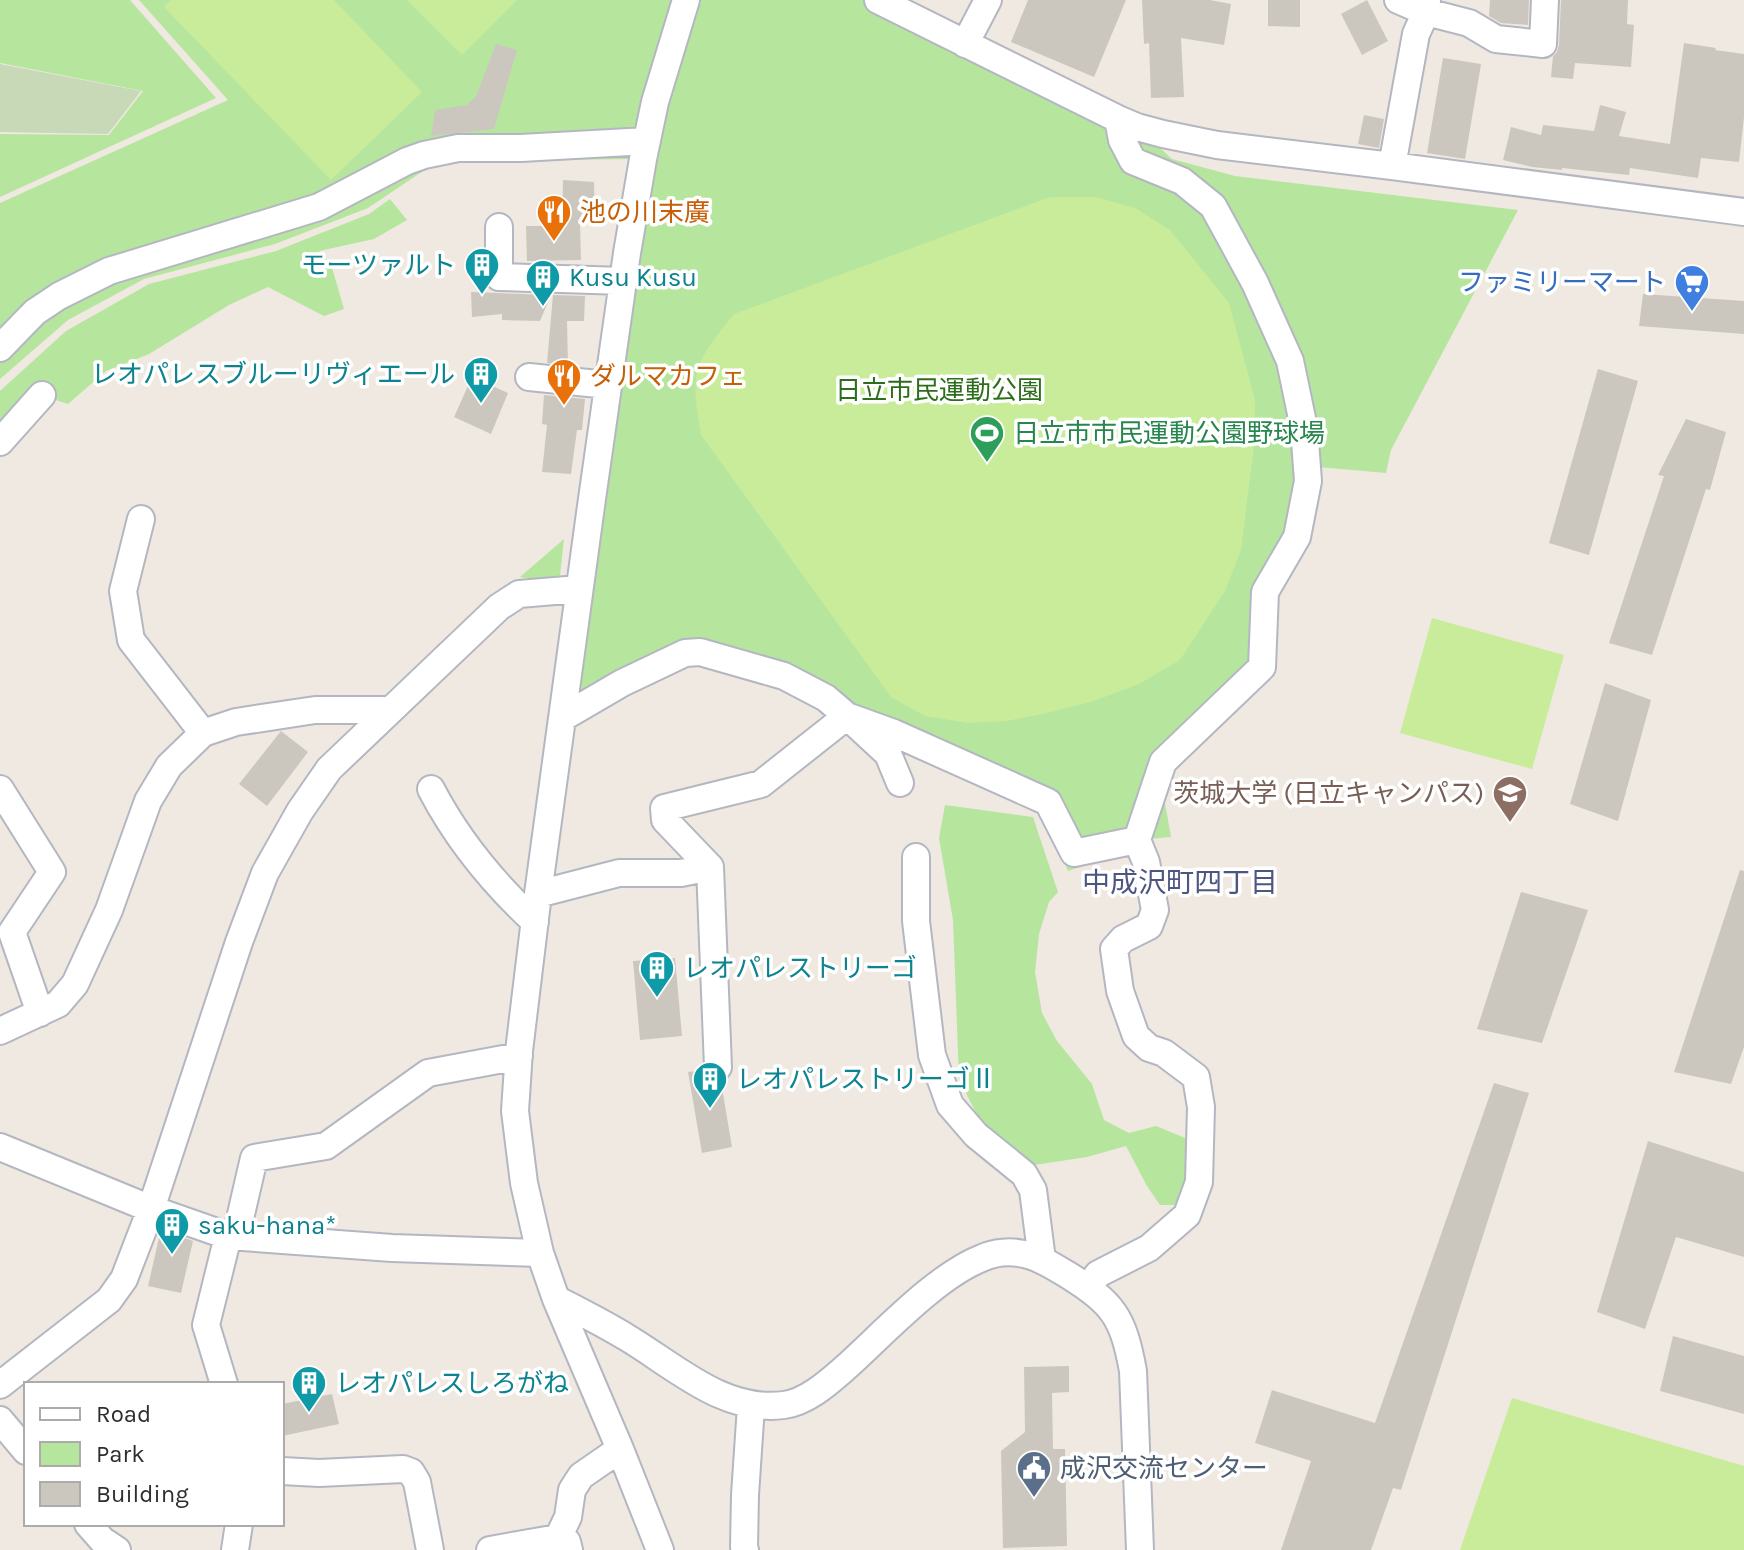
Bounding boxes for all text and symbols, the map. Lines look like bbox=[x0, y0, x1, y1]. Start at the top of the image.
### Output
restaurant icon: 池の川末廣 bbox=[535, 193, 573, 243]
place label: 池の川末廣 bbox=[580, 197, 710, 228]
building icon: モーツァルト bbox=[463, 246, 501, 296]
place label: モーツァルト bbox=[301, 250, 456, 281]
building icon: Kusu Kusu bbox=[524, 258, 562, 308]
place label: Kusu Kusu bbox=[569, 262, 697, 293]
supermarket icon: ファミリーマート bbox=[1673, 263, 1711, 313]
place label: ファミリーマート bbox=[1458, 267, 1666, 298]
building icon: レオパレスブルーリヴィエール bbox=[462, 355, 500, 405]
restaurant icon: ダルマカフェ bbox=[545, 357, 583, 407]
place label: レオパレスブルーリヴィエール bbox=[91, 359, 455, 390]
place label: ダルマカフェ bbox=[590, 361, 746, 392]
park label: 日立市民運動公園 bbox=[835, 375, 1043, 406]
sports icon: 日立市市民運動公園野球場 bbox=[968, 414, 1006, 464]
place label: 日立市市民運動公園野球場 bbox=[1013, 418, 1325, 449]
school or university icon: 茨城大学 (日立キャンパス) bbox=[1491, 774, 1529, 824]
place label: 茨城大学 (日立キャンパス) bbox=[1173, 778, 1484, 809]
district label: 中成沢町四丁目 bbox=[1082, 866, 1278, 899]
building icon: レオパレストリーゴ bbox=[638, 949, 676, 999]
place label: レオパレストリーゴ bbox=[683, 953, 917, 984]
building icon: レオパレストリーゴⅡ bbox=[691, 1060, 729, 1110]
place label: レオパレストリーゴⅡ bbox=[736, 1064, 996, 1095]
building icon: saku-hana* bbox=[153, 1206, 191, 1256]
place label: saku-hana* bbox=[198, 1210, 336, 1241]
building icon: レオパレスしろがね bbox=[290, 1364, 328, 1414]
place label: レオパレスしろがね bbox=[335, 1368, 569, 1399]
legend bbox=[24, 1382, 284, 1526]
text: Road bbox=[96, 1400, 151, 1428]
text: Park bbox=[96, 1440, 145, 1468]
public building icon: 成沢交流センター bbox=[1015, 1449, 1053, 1499]
place label: 成沢交流センター bbox=[1060, 1453, 1268, 1484]
text: Building bbox=[96, 1480, 189, 1508]

